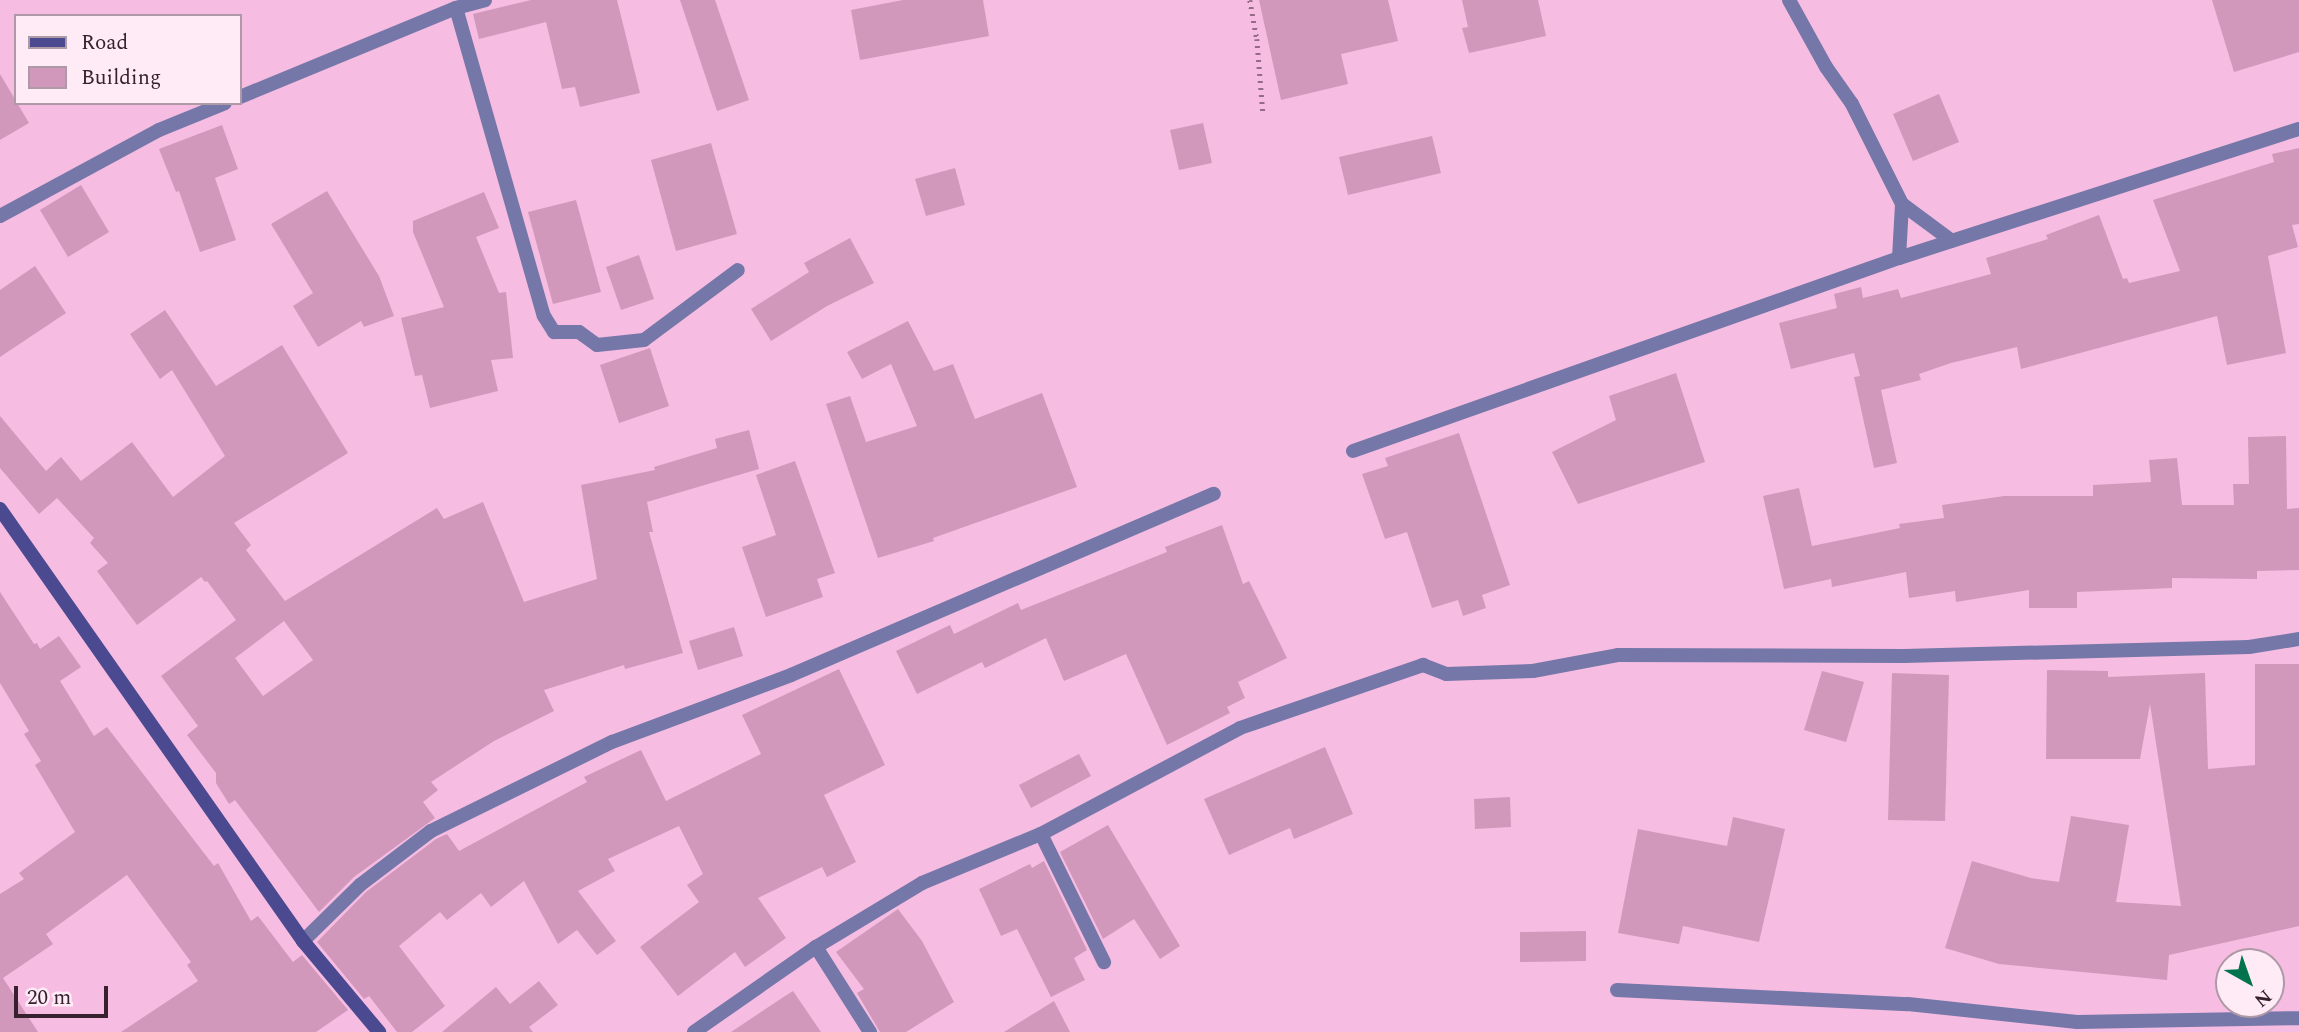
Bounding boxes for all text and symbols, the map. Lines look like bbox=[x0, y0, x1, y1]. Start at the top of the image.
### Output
legend bbox=[14, 14, 242, 105]
text: Road bbox=[81, 27, 128, 59]
text: Building bbox=[81, 62, 161, 94]
north arrow bbox=[2215, 948, 2285, 1018]
scale bar bbox=[18, 972, 112, 1016]
text: 20 m bbox=[27, 982, 71, 1014]
text: N bbox=[2247, 982, 2278, 1014]

